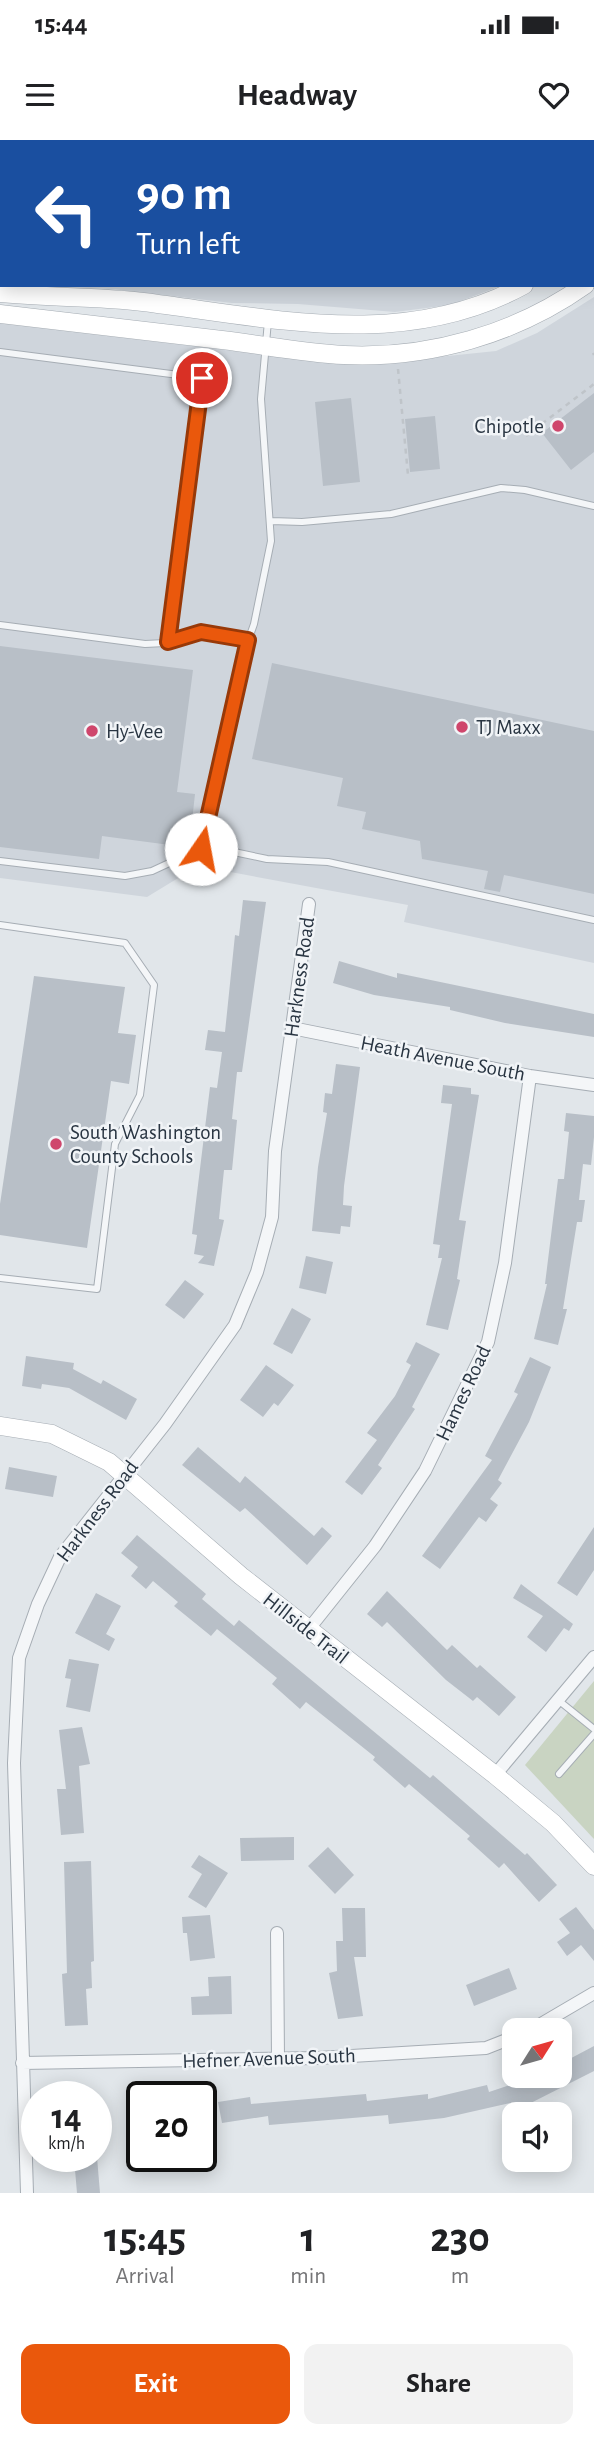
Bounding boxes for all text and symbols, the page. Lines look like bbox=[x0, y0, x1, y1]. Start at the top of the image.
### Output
text: 15:44 bbox=[35, 11, 88, 37]
icon: menu bbox=[21, 76, 59, 114]
icon: heart bbox=[535, 76, 573, 114]
text: Headway bbox=[237, 79, 357, 111]
icon: left bbox=[21, 168, 112, 259]
text: 90 m bbox=[136, 170, 232, 219]
text: Turn left bbox=[136, 228, 240, 260]
pin bbox=[172, 348, 232, 408]
icon: arrive bbox=[183, 359, 221, 397]
place label: Chipotle bbox=[475, 416, 544, 437]
marker: Chipotle bbox=[550, 418, 566, 434]
place label: TJ Maxx bbox=[476, 717, 541, 738]
marker: TJ Maxx bbox=[454, 719, 470, 735]
place label: Hy-Vee bbox=[106, 721, 163, 742]
marker: Hy-Vee bbox=[84, 723, 100, 739]
position arrow bbox=[164, 812, 238, 886]
street label: Harkness Road bbox=[281, 916, 318, 1038]
street label: Heath Avenue South bbox=[359, 1032, 527, 1085]
place label: South Washington County Schools bbox=[70, 1122, 221, 1167]
marker: South Washington County Schools bbox=[48, 1136, 64, 1152]
street label: Hames Road bbox=[432, 1342, 495, 1444]
street label: Harkness Road bbox=[53, 1457, 142, 1566]
street label: Hillside Trail bbox=[259, 1589, 352, 1668]
north arrow bbox=[502, 2018, 572, 2088]
map controls bbox=[502, 2018, 572, 2172]
street label: Hefner Avenue South bbox=[182, 2045, 356, 2072]
speed limit sign: 20 bbox=[126, 2081, 217, 2172]
text: 14 bbox=[51, 2100, 82, 2135]
button: sound bbox=[502, 2102, 572, 2172]
text: km/h bbox=[48, 2135, 85, 2153]
text: 15:45 bbox=[104, 2217, 186, 2259]
text: 1 bbox=[301, 2217, 316, 2259]
text: 230 bbox=[430, 2217, 490, 2259]
text: Arrival bbox=[116, 2265, 175, 2288]
text: min bbox=[290, 2265, 326, 2288]
text: m bbox=[451, 2265, 469, 2288]
button: Exit bbox=[21, 2344, 290, 2424]
button: Share bbox=[304, 2344, 573, 2424]

